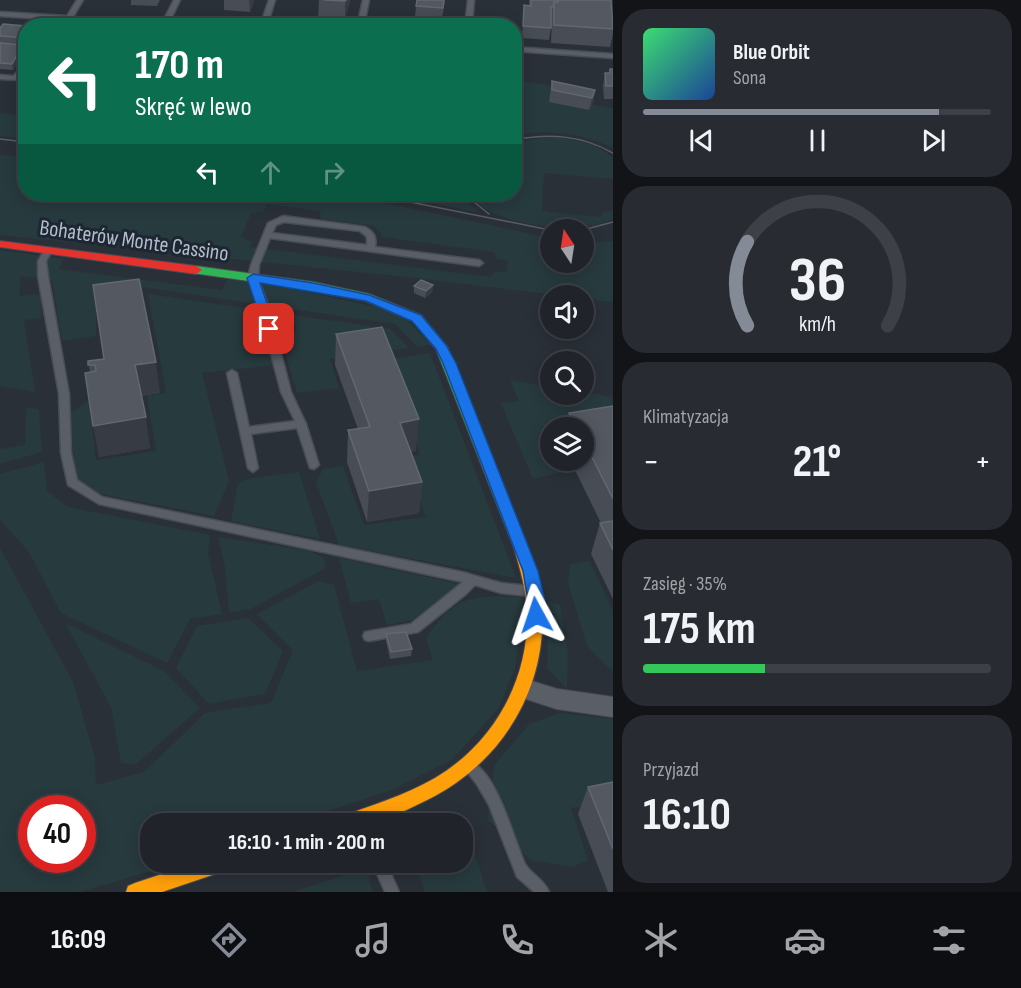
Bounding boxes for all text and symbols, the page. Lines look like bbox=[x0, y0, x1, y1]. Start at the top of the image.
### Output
text: Blue Orbit bbox=[733, 39, 810, 66]
text: 170 m bbox=[135, 40, 224, 91]
icon: left bbox=[36, 42, 114, 120]
text: Sona bbox=[733, 66, 766, 90]
text: Skręć w lewo bbox=[135, 91, 252, 123]
icon: previous bbox=[685, 124, 718, 157]
icon: pause bbox=[801, 124, 834, 157]
icon: next bbox=[917, 124, 950, 157]
icon: left bbox=[191, 156, 224, 189]
icon: ahead bbox=[254, 156, 287, 189]
icon: right bbox=[317, 156, 350, 189]
street label: Bohaterów Monte Cassino bbox=[38, 214, 230, 268]
north arrow bbox=[540, 219, 594, 273]
map controls bbox=[540, 219, 594, 471]
text: 36 bbox=[788, 245, 846, 320]
button: sound bbox=[540, 285, 594, 339]
pin bbox=[243, 303, 294, 354]
icon: arrive bbox=[252, 312, 285, 345]
text: km/h bbox=[798, 313, 836, 338]
button: search bbox=[540, 351, 594, 405]
text: Klimatyzacja bbox=[643, 405, 729, 429]
button: layers bbox=[540, 417, 594, 471]
text: 21° bbox=[793, 435, 841, 490]
text: − bbox=[643, 442, 659, 482]
text: + bbox=[975, 442, 991, 482]
text: Zasięg · 35% bbox=[643, 572, 727, 596]
position arrow bbox=[504, 583, 568, 647]
text: 175 km bbox=[643, 602, 756, 657]
text: Przyjazd bbox=[643, 758, 699, 782]
text: 16:10 bbox=[643, 788, 731, 843]
speed limit sign: 40 bbox=[18, 795, 96, 873]
text: 16:10 · 1 min · 200 m bbox=[228, 829, 385, 856]
icon: directions bbox=[208, 919, 250, 961]
icon: music bbox=[352, 919, 394, 961]
icon: phone bbox=[496, 919, 538, 961]
icon: climate bbox=[640, 919, 682, 961]
icon: car bbox=[784, 919, 826, 961]
icon: filters bbox=[928, 919, 970, 961]
text: 16:09 bbox=[51, 924, 106, 956]

